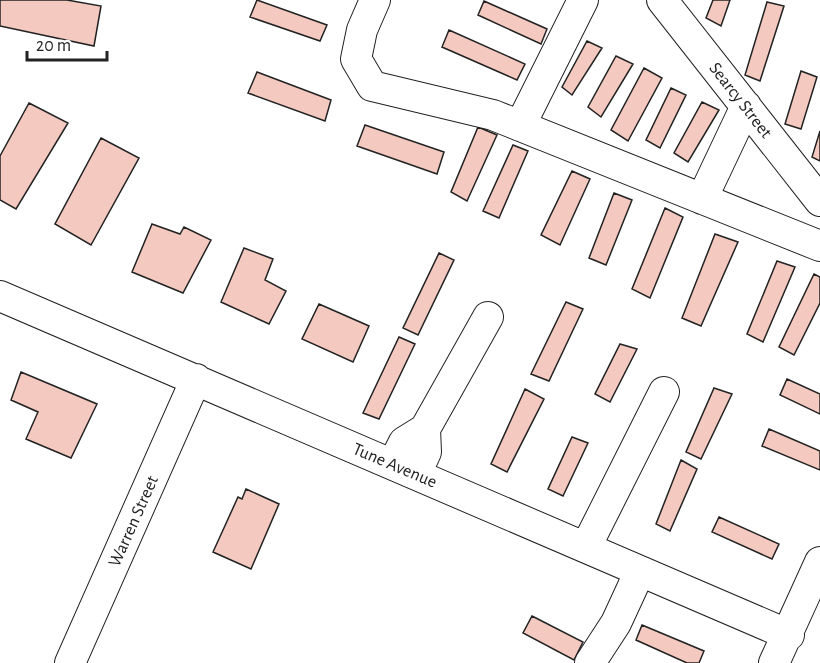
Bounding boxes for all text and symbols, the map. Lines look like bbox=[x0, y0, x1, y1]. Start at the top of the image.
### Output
scale bar bbox=[27, 24, 106, 62]
text: 20 m bbox=[36, 37, 71, 55]
street label: Searcy Street bbox=[705, 59, 775, 142]
street label: Tune Avenue bbox=[350, 440, 439, 492]
street label: Warren Street bbox=[106, 473, 162, 570]

